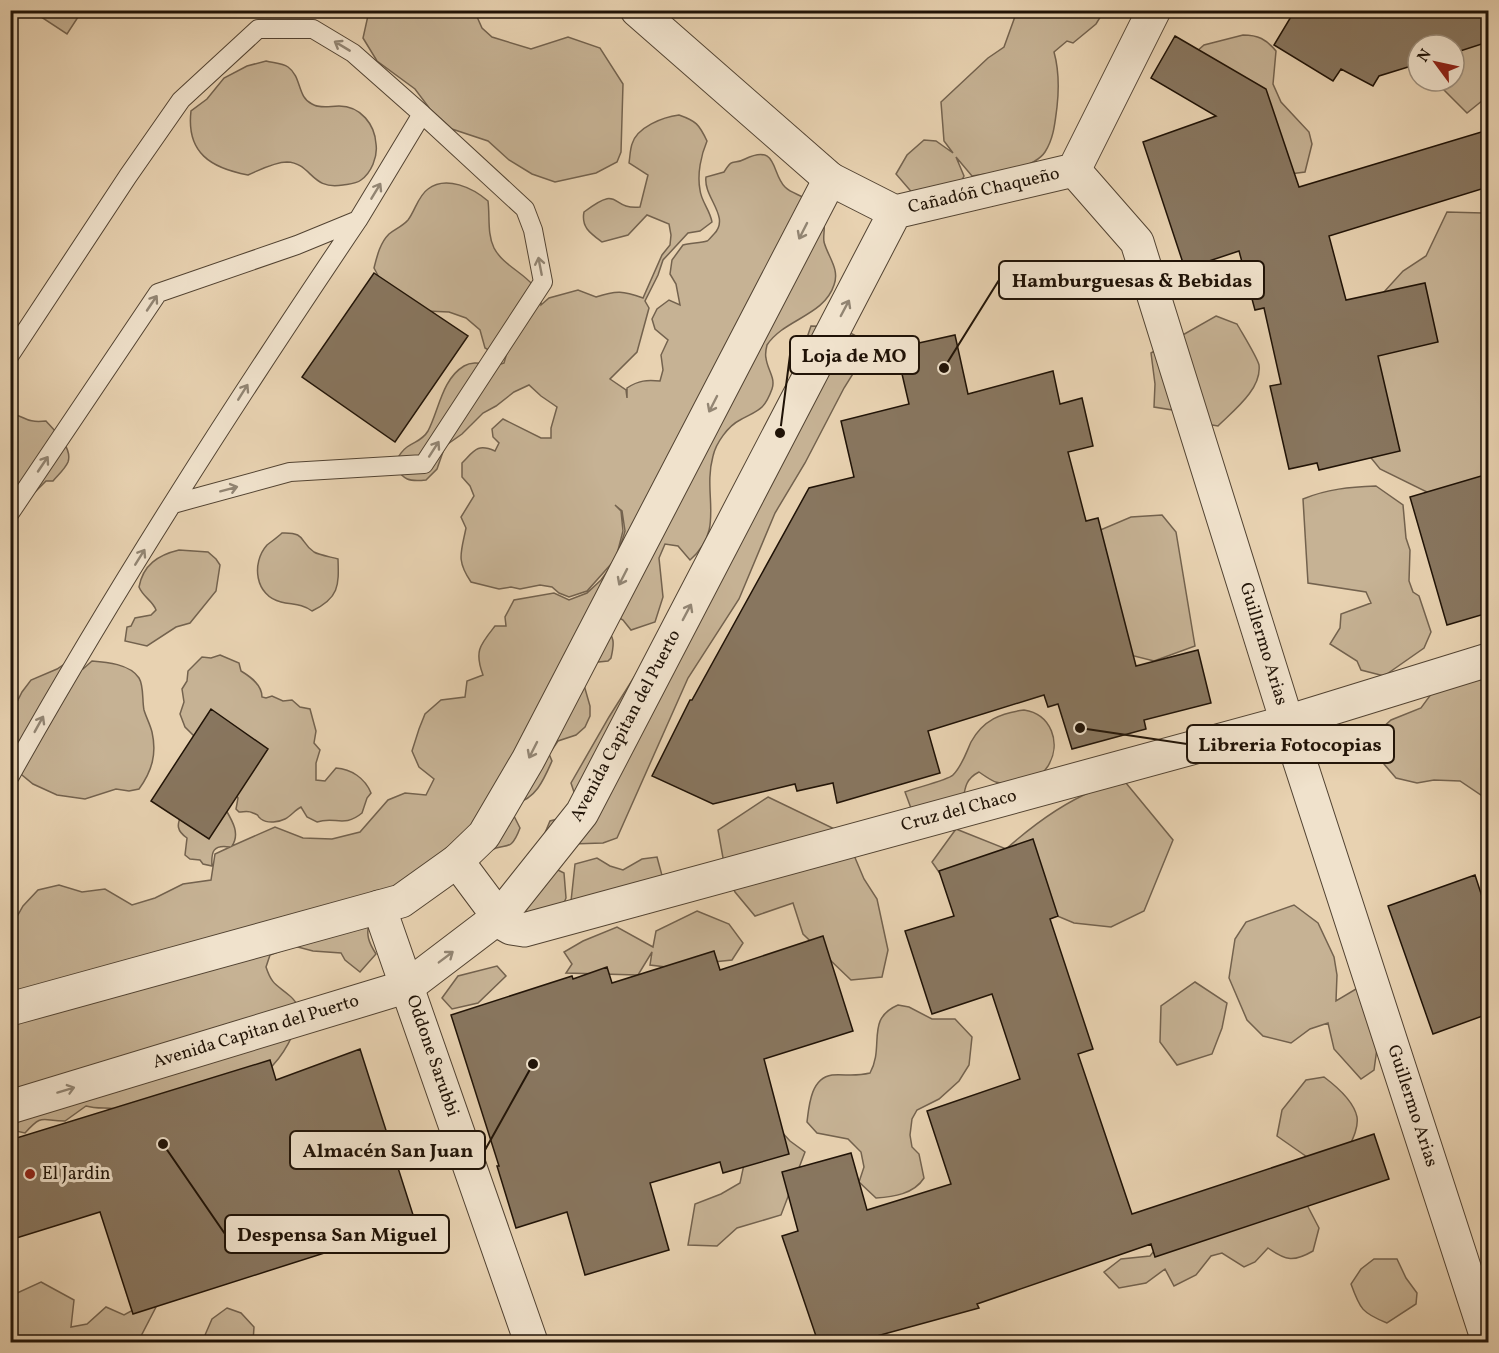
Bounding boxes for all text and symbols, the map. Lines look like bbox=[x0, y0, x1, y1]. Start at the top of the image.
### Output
north arrow bbox=[1406, 33, 1466, 93]
one-way arrow bbox=[334, 40, 351, 52]
text: N bbox=[1413, 45, 1438, 67]
street label: Cañadóñ Chaqueño bbox=[906, 161, 1062, 221]
one-way arrow bbox=[370, 183, 382, 200]
one-way arrow bbox=[797, 222, 809, 239]
one-way arrow bbox=[534, 256, 545, 276]
callout: Hamburguesas & Bebidas bbox=[999, 261, 1264, 299]
text: Hamburguesas & Bebidas bbox=[1012, 268, 1252, 296]
one-way arrow bbox=[146, 295, 158, 311]
one-way arrow bbox=[839, 300, 851, 318]
callout: Loja de MO bbox=[790, 336, 919, 374]
text: Loja de MO bbox=[801, 343, 907, 371]
one-way arrow bbox=[237, 384, 250, 401]
one-way arrow bbox=[707, 395, 719, 412]
one-way arrow bbox=[429, 441, 441, 458]
one-way arrow bbox=[37, 457, 49, 473]
one-way arrow bbox=[219, 483, 238, 494]
one-way arrow bbox=[133, 549, 146, 566]
one-way arrow bbox=[617, 568, 629, 586]
street label: Guillermo Arias bbox=[1232, 580, 1294, 708]
one-way arrow bbox=[682, 603, 693, 621]
street label: Avenida Capitan del Puerto bbox=[565, 625, 687, 827]
one-way arrow bbox=[34, 716, 45, 734]
callout: Libreria Fotocopias bbox=[1187, 725, 1394, 763]
text: Libreria Fotocopias bbox=[1198, 732, 1382, 760]
one-way arrow bbox=[527, 741, 539, 759]
street label: Cruz del Chaco bbox=[898, 784, 1020, 838]
one-way arrow bbox=[438, 950, 454, 963]
street label: Avenida Capitan del Puerto bbox=[150, 989, 362, 1075]
street label: Oddone Sarubbi bbox=[399, 992, 465, 1120]
street label: Guillermo Arias bbox=[1380, 1042, 1444, 1170]
one-way arrow bbox=[57, 1084, 76, 1095]
callout: Almacén San Juan bbox=[290, 1131, 485, 1169]
text: Almacén San Juan bbox=[303, 1138, 473, 1166]
place label: El Jardin bbox=[42, 1162, 111, 1187]
marker: El Jardin bbox=[23, 1167, 37, 1181]
callout: Despensa San Miguel bbox=[225, 1215, 449, 1253]
text: Despensa San Miguel bbox=[237, 1222, 437, 1250]

